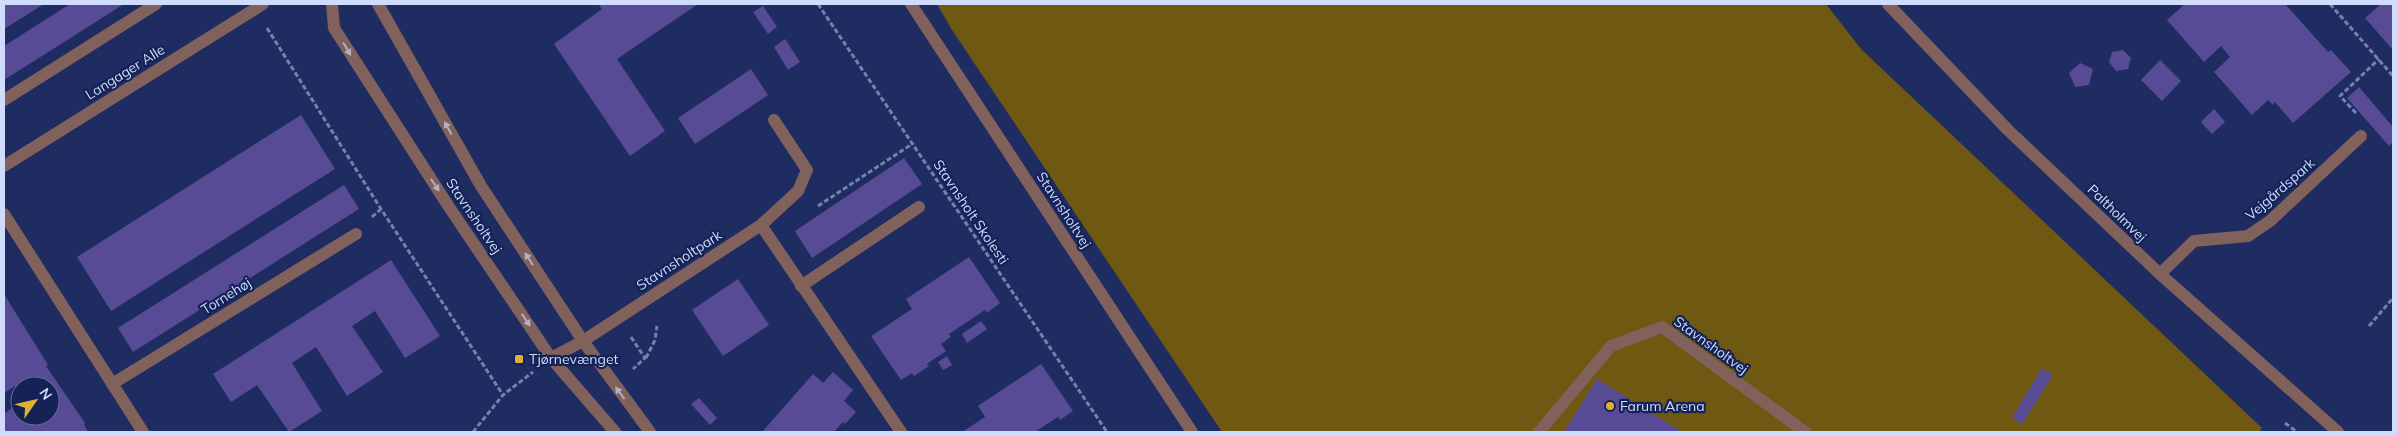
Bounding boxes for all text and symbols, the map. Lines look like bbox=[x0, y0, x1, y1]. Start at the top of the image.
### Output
street label: Langager Alle bbox=[82, 40, 168, 104]
one-way arrow bbox=[342, 42, 352, 55]
one-way arrow bbox=[444, 121, 453, 135]
street label: Vejgårdspark bbox=[2242, 153, 2319, 224]
street label: Stavnsholt Skolesti bbox=[929, 156, 1013, 268]
street label: Stavnsholtvej bbox=[1033, 168, 1095, 252]
street label: Stavnsholtvej bbox=[442, 175, 506, 257]
one-way arrow bbox=[430, 179, 440, 192]
street label: Paltholmvej bbox=[2084, 180, 2150, 246]
street label: Stavnsholtpark bbox=[633, 225, 726, 294]
one-way arrow bbox=[524, 252, 534, 266]
street label: Tornehøj bbox=[198, 274, 254, 318]
street label: Stavnsholtvej bbox=[1670, 312, 1752, 378]
one-way arrow bbox=[521, 313, 531, 327]
place label: Tjørnevænget bbox=[529, 350, 618, 368]
marker: Tjørnevænget bbox=[513, 353, 525, 365]
north arrow bbox=[10, 376, 60, 426]
text: N bbox=[35, 384, 56, 403]
one-way arrow bbox=[615, 387, 626, 400]
place label: Farum Arena bbox=[1620, 397, 1705, 415]
marker: Farum Arena bbox=[1604, 400, 1616, 412]

